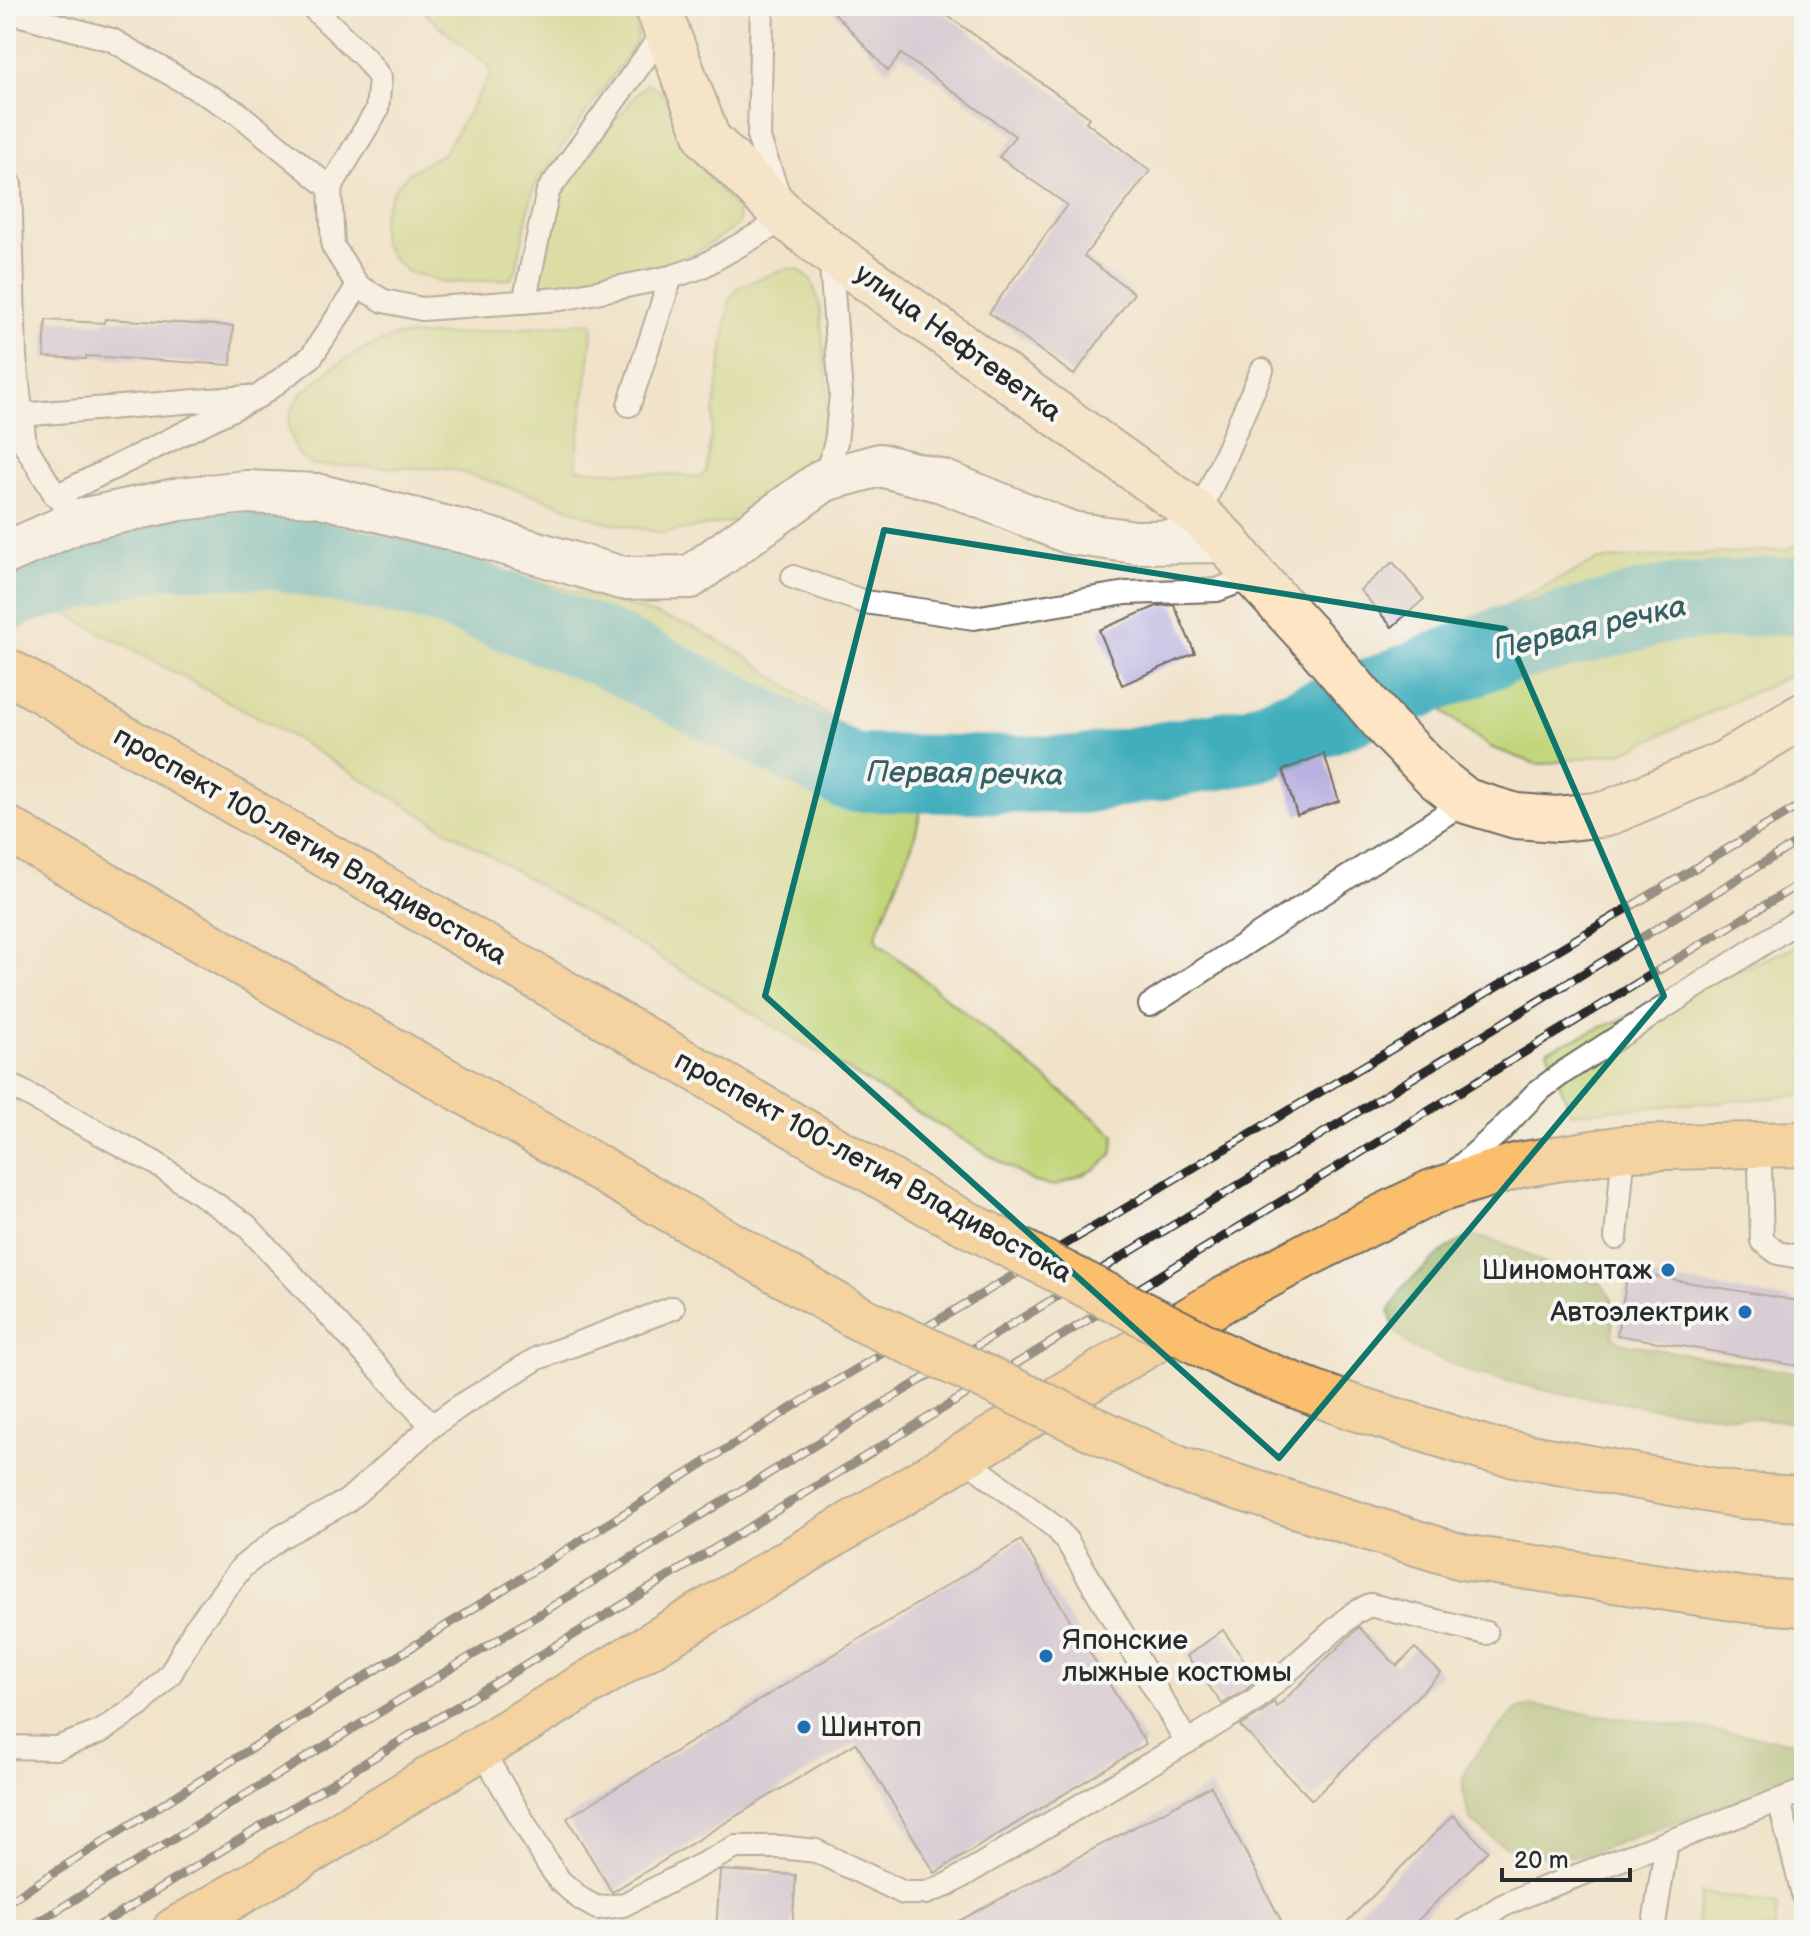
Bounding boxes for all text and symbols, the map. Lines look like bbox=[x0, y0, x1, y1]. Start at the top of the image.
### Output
street label: улица Нефтеветка bbox=[848, 257, 1068, 429]
water label: Первая речка bbox=[1490, 588, 1690, 668]
street label: проспект 100-летия Владивостока bbox=[107, 719, 513, 973]
water label: Первая речка bbox=[866, 754, 1064, 794]
street label: проспект 100-летия Владивостока bbox=[669, 1044, 1078, 1290]
place label: Шиномонтаж bbox=[1481, 1254, 1653, 1287]
marker: Шиномонтаж bbox=[1659, 1261, 1677, 1279]
place label: Автоэлектрик bbox=[1549, 1296, 1729, 1329]
marker: Автоэлектрик bbox=[1736, 1303, 1754, 1321]
place label: Японские лыжные костюмы bbox=[1062, 1624, 1292, 1689]
marker: Японские лыжные костюмы bbox=[1037, 1647, 1055, 1665]
place label: Шинтоп bbox=[820, 1711, 922, 1744]
marker: Шинтоп bbox=[795, 1718, 813, 1736]
scale bar bbox=[1502, 1832, 1630, 1882]
text: 20 m bbox=[1514, 1846, 1569, 1875]

